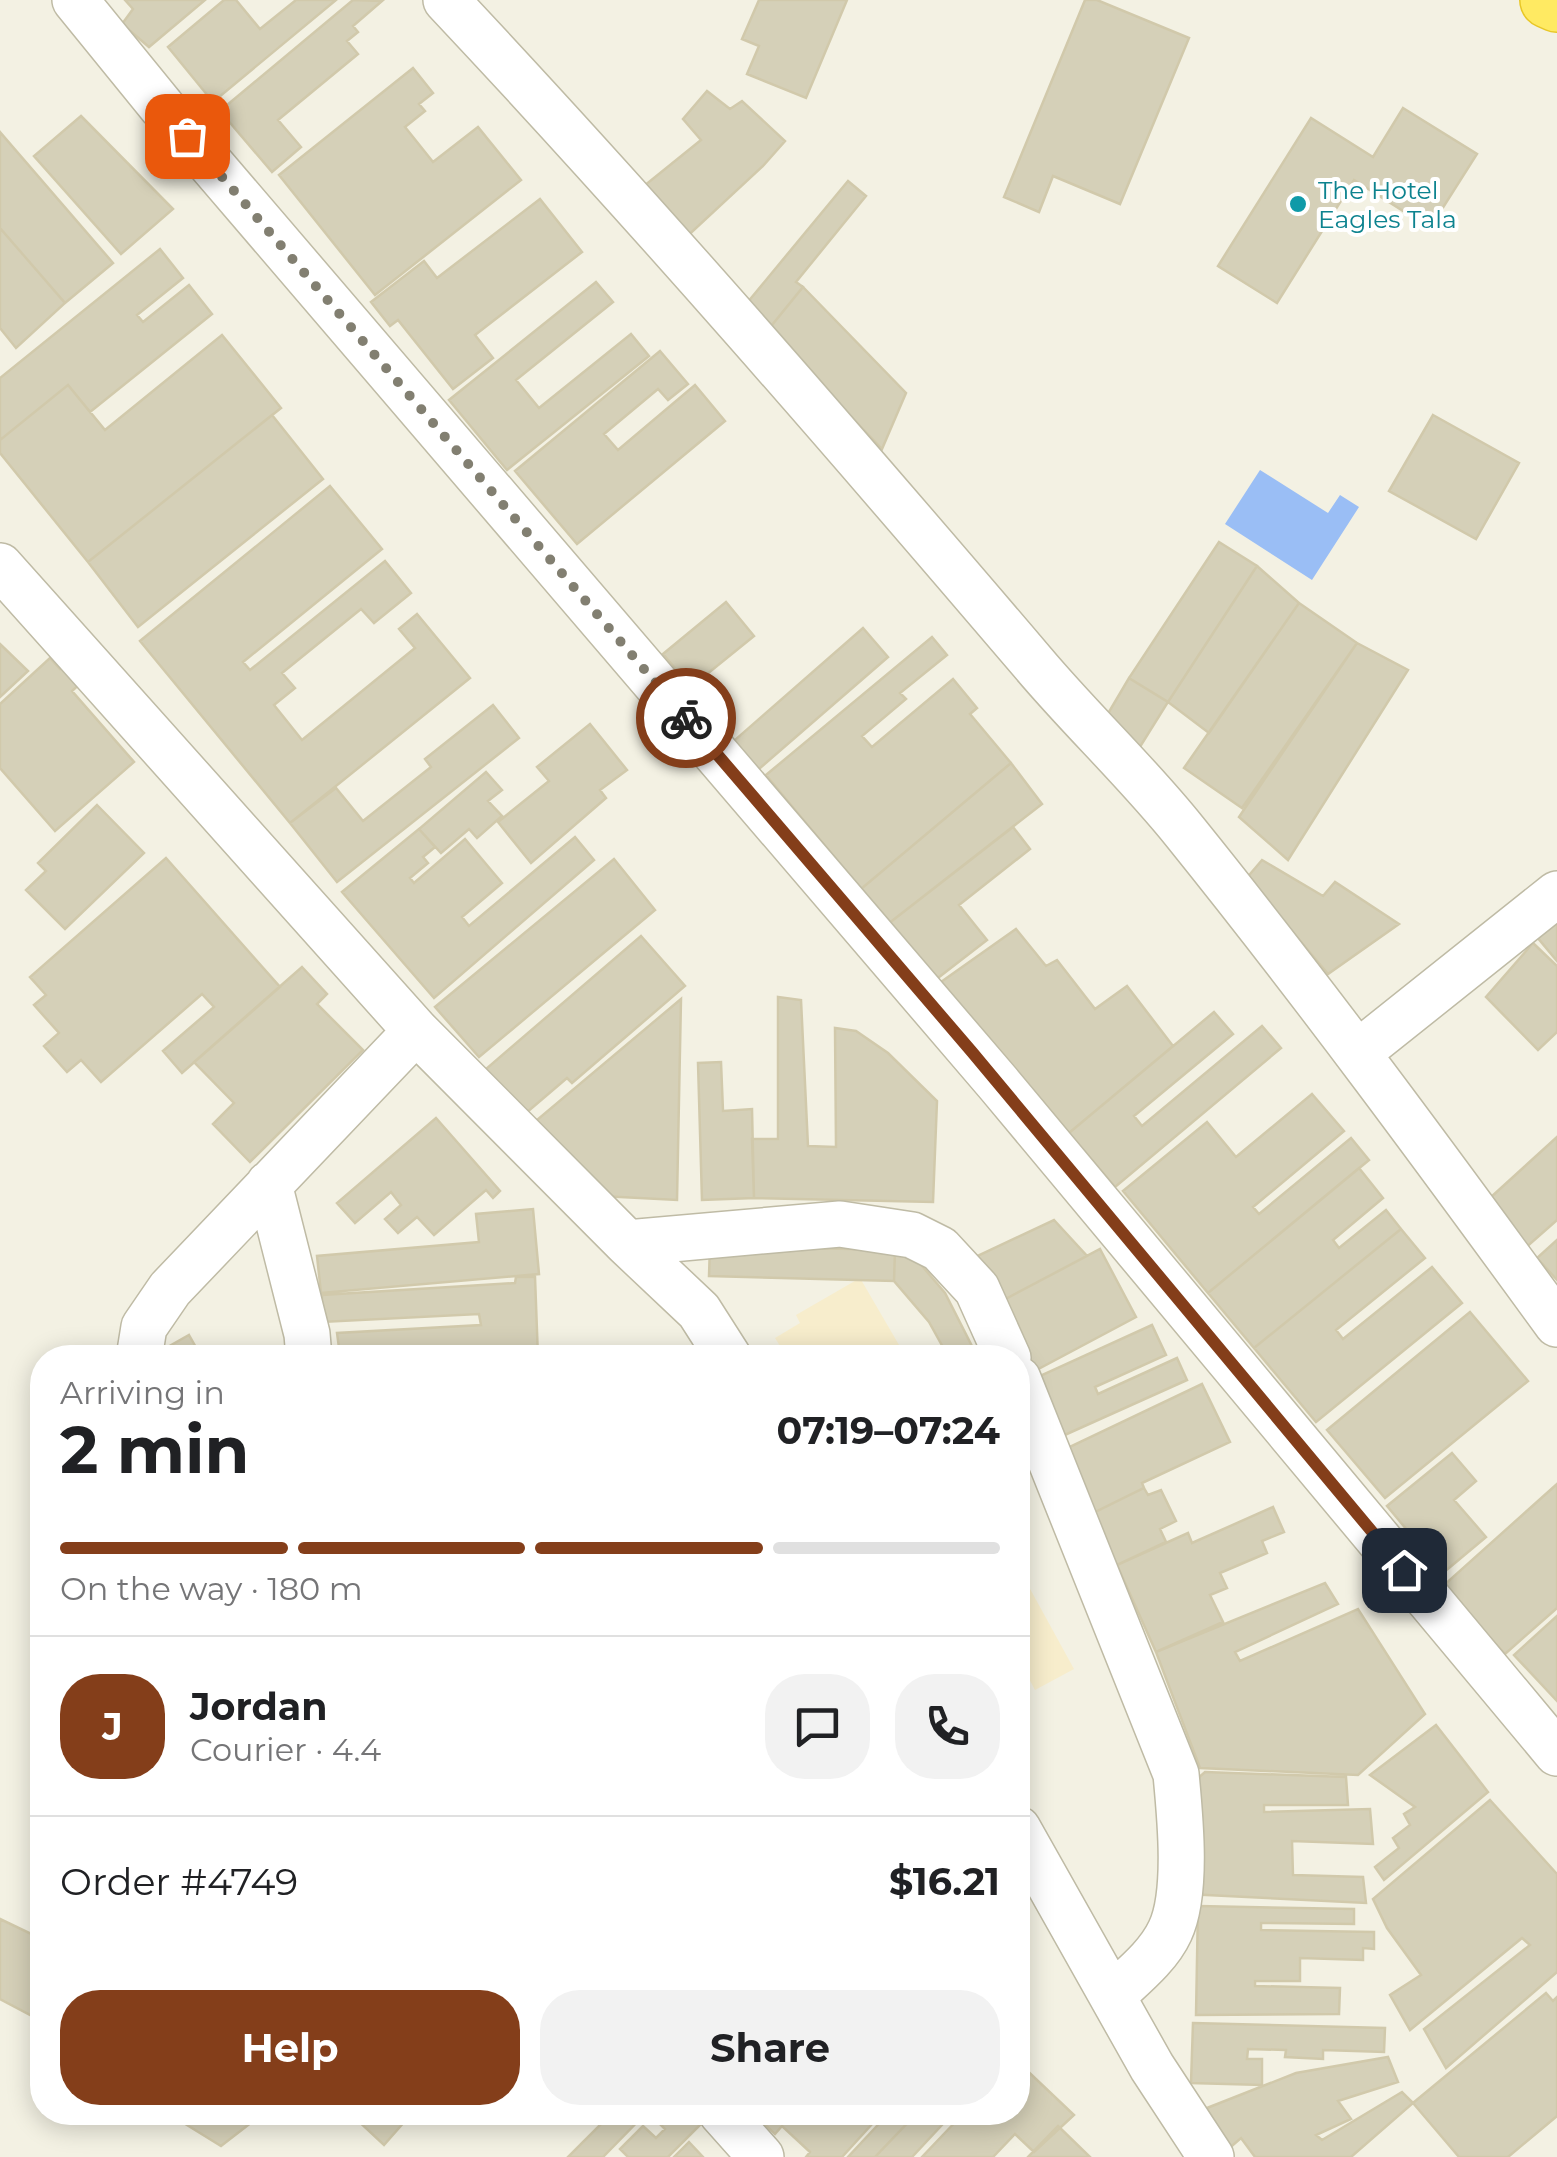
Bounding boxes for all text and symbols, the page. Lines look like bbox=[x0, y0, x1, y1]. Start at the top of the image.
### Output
pin bbox=[145, 94, 230, 179]
icon: bag bbox=[160, 109, 215, 164]
place label: The Hotel Eagles Tala bbox=[1318, 175, 1457, 234]
marker: The Hotel Eagles Tala bbox=[1287, 193, 1309, 215]
courier bbox=[636, 668, 736, 768]
icon: bike bbox=[659, 691, 714, 746]
text: Arriving in bbox=[60, 1373, 225, 1412]
text: 07:19–07:24 bbox=[777, 1407, 1000, 1454]
text: 2 min bbox=[60, 1410, 249, 1489]
pin bbox=[1362, 1528, 1447, 1613]
icon: home bbox=[1377, 1543, 1432, 1598]
text: On the way · 180 m bbox=[60, 1569, 363, 1608]
button: chat bbox=[765, 1674, 870, 1779]
button: phone bbox=[895, 1674, 1000, 1779]
text: Jordan bbox=[190, 1683, 328, 1730]
text: J bbox=[102, 1703, 123, 1750]
text: Courier · 4.4 bbox=[190, 1730, 381, 1769]
text: Order #4749 bbox=[60, 1858, 298, 1905]
text: $16.21 bbox=[889, 1858, 1000, 1905]
button: Help bbox=[60, 1990, 520, 2105]
button: Share bbox=[540, 1990, 1000, 2105]

